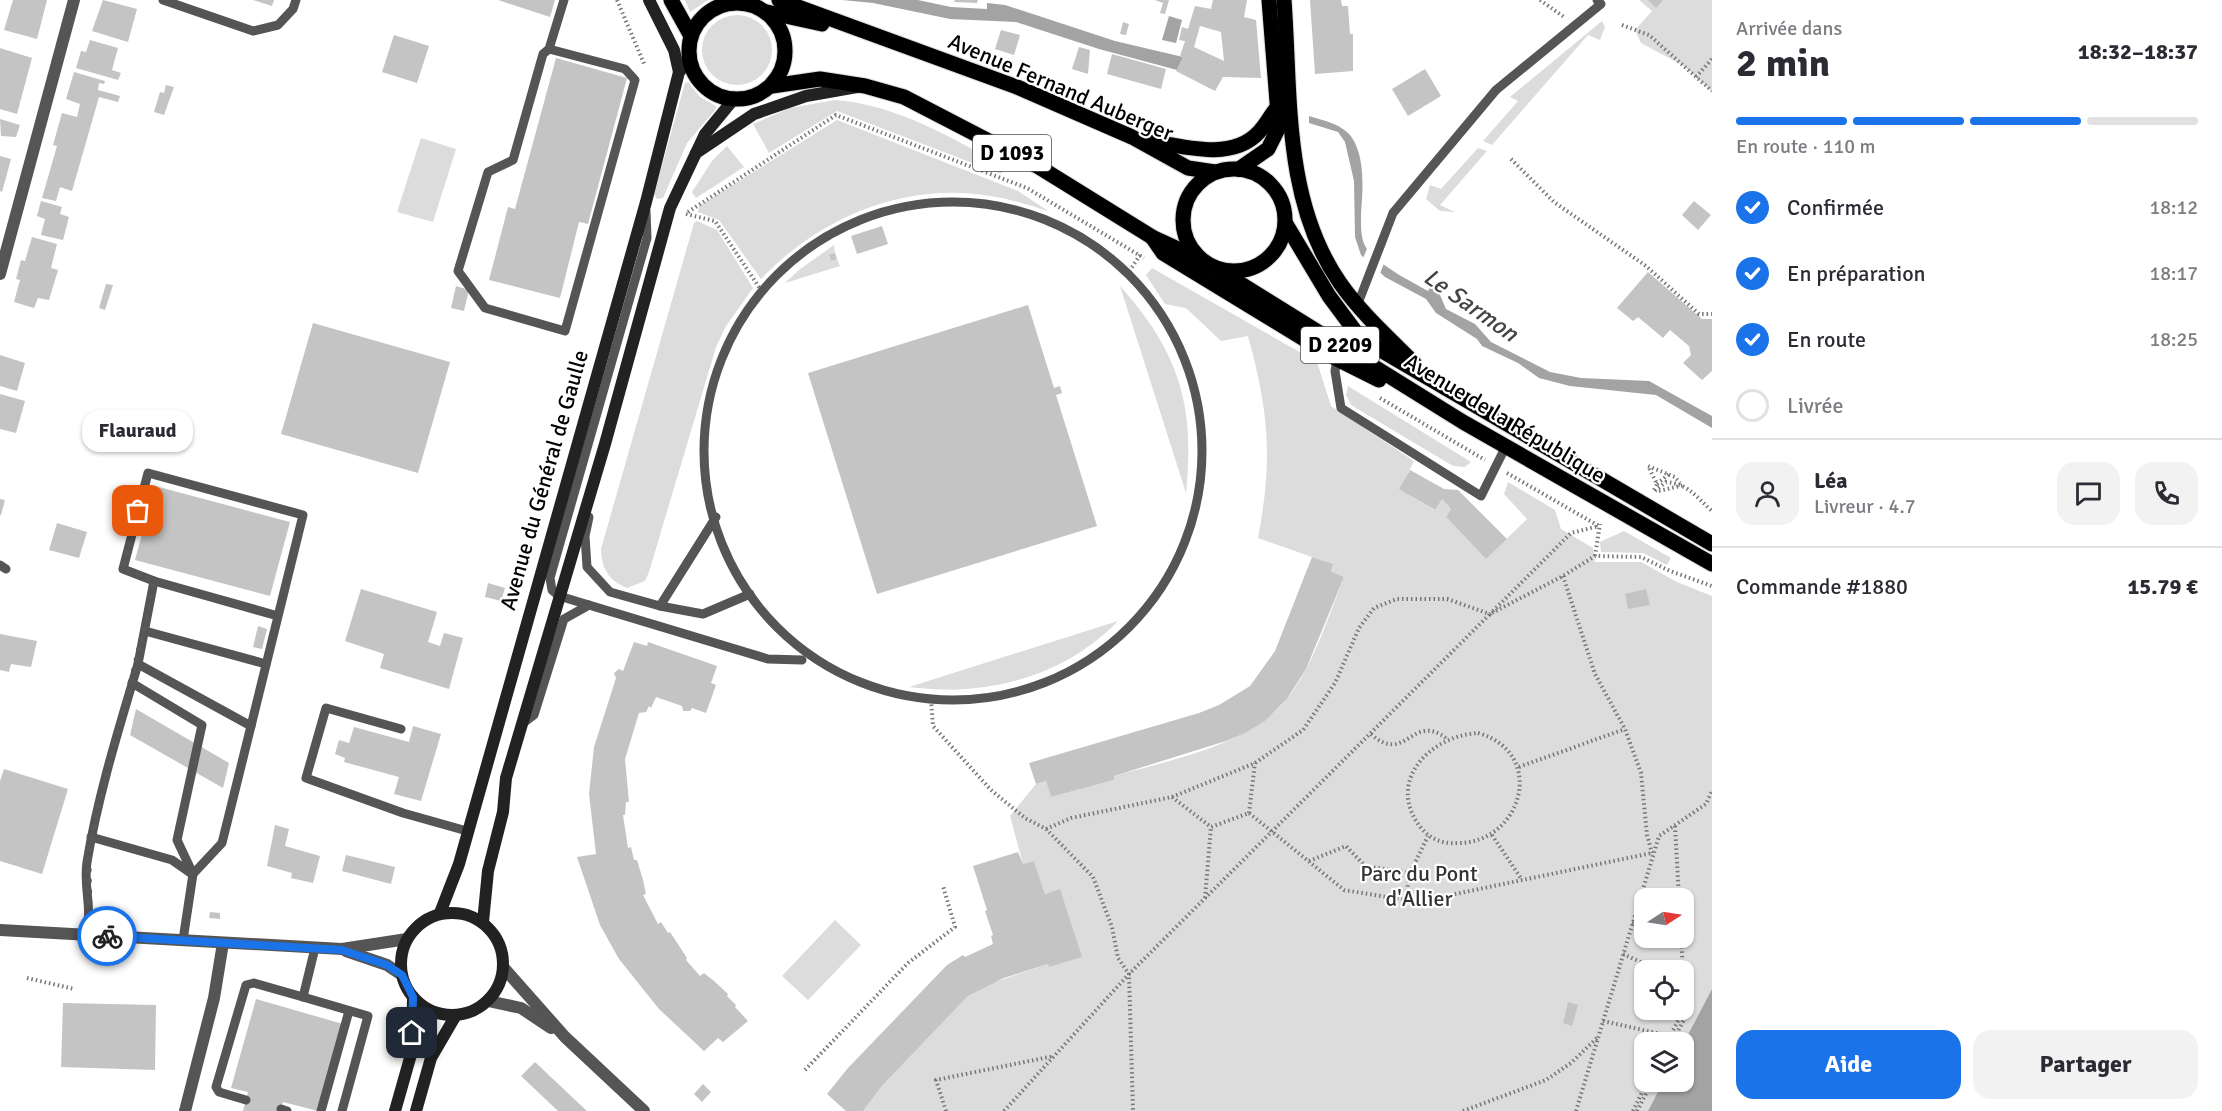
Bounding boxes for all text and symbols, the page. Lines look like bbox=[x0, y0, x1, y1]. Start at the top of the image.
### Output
text: Arrivée dans bbox=[1736, 16, 1842, 41]
street label: Avenue Fernand Auberger bbox=[944, 27, 1178, 147]
text: 18:32–18:37 bbox=[2078, 38, 2198, 65]
text: 2 min bbox=[1736, 39, 1830, 87]
text: En route · 110 m bbox=[1736, 134, 1875, 159]
road number: D 1093 bbox=[973, 135, 1051, 171]
icon: check bbox=[1736, 191, 1769, 224]
text: Confirmée bbox=[1787, 194, 1884, 221]
text: 18:12 bbox=[2149, 195, 2198, 220]
icon: check bbox=[1736, 257, 1769, 290]
text: En préparation bbox=[1787, 260, 1926, 287]
text: 18:17 bbox=[2149, 261, 2198, 286]
water label: Le Sarmon bbox=[1418, 262, 1525, 349]
icon: check bbox=[1736, 323, 1769, 356]
text: En route bbox=[1787, 326, 1866, 353]
road number: D 2209 bbox=[1301, 327, 1379, 363]
text: 18:25 bbox=[2149, 327, 2198, 352]
street label: Avenue du Général de Gaulle bbox=[494, 347, 594, 613]
street label: Avenue de la République bbox=[1400, 347, 1610, 489]
text: Livrée bbox=[1787, 392, 1844, 419]
callout: Flauraud bbox=[82, 409, 194, 451]
text: Flauraud bbox=[98, 418, 177, 443]
button: person bbox=[1736, 462, 1799, 525]
button: chat bbox=[2057, 462, 2120, 525]
button: phone bbox=[2135, 462, 2198, 525]
text: Léa bbox=[1814, 467, 1848, 494]
pin bbox=[112, 485, 163, 536]
icon: bag bbox=[121, 494, 154, 527]
text: Livreur · 4.7 bbox=[1814, 494, 1915, 519]
text: Commande #1880 bbox=[1736, 573, 1908, 600]
text: 15.79 € bbox=[2127, 573, 2198, 600]
park label: Parc du Pont d'Allier bbox=[1360, 860, 1478, 912]
north arrow bbox=[1634, 888, 1694, 948]
map controls bbox=[1634, 888, 1694, 1092]
courier bbox=[77, 906, 137, 966]
icon: bike bbox=[91, 920, 124, 953]
button: locate bbox=[1634, 960, 1694, 1020]
pin bbox=[386, 1007, 437, 1058]
icon: home bbox=[395, 1016, 428, 1049]
button: Aide bbox=[1736, 1030, 1961, 1099]
button: Partager bbox=[1973, 1030, 2198, 1099]
button: layers bbox=[1634, 1032, 1694, 1092]

